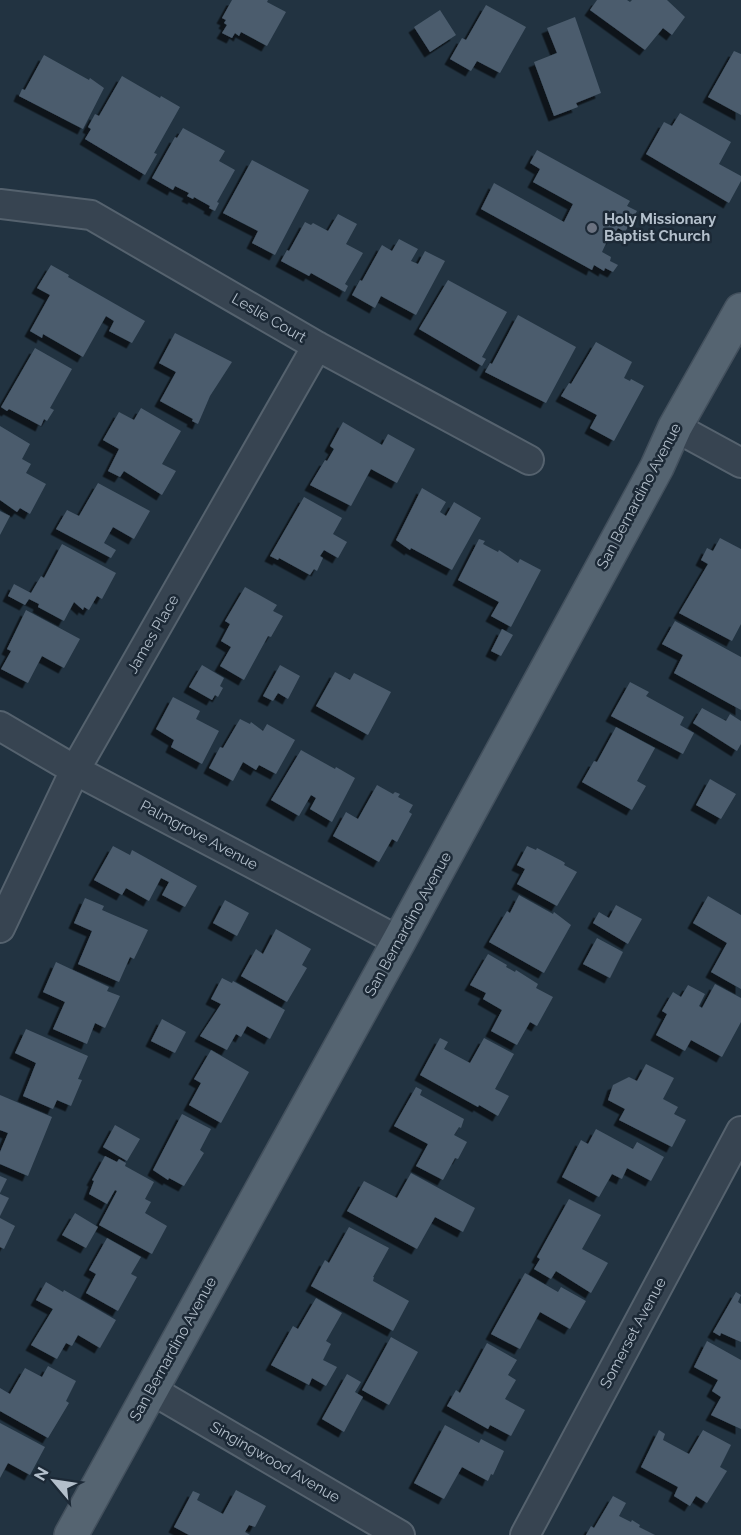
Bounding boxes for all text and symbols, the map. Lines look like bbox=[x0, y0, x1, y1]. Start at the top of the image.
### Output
place label: Holy Missionary Baptist Church bbox=[604, 210, 717, 245]
marker: Holy Missionary Baptist Church bbox=[585, 221, 599, 235]
street label: Leslie Court bbox=[229, 289, 309, 347]
street label: San Bernardino Avenue bbox=[593, 420, 685, 572]
street label: James Place bbox=[123, 591, 183, 676]
street label: Palmgrove Avenue bbox=[137, 796, 261, 874]
street label: San Bernardino Avenue bbox=[361, 849, 455, 999]
street label: San Bernardino Avenue bbox=[126, 1274, 220, 1424]
street label: Somerset Avenue bbox=[596, 1274, 670, 1391]
street label: Singingwood Avenue bbox=[207, 1418, 343, 1507]
north arrow bbox=[24, 1451, 84, 1511]
text: N bbox=[30, 1464, 53, 1484]

